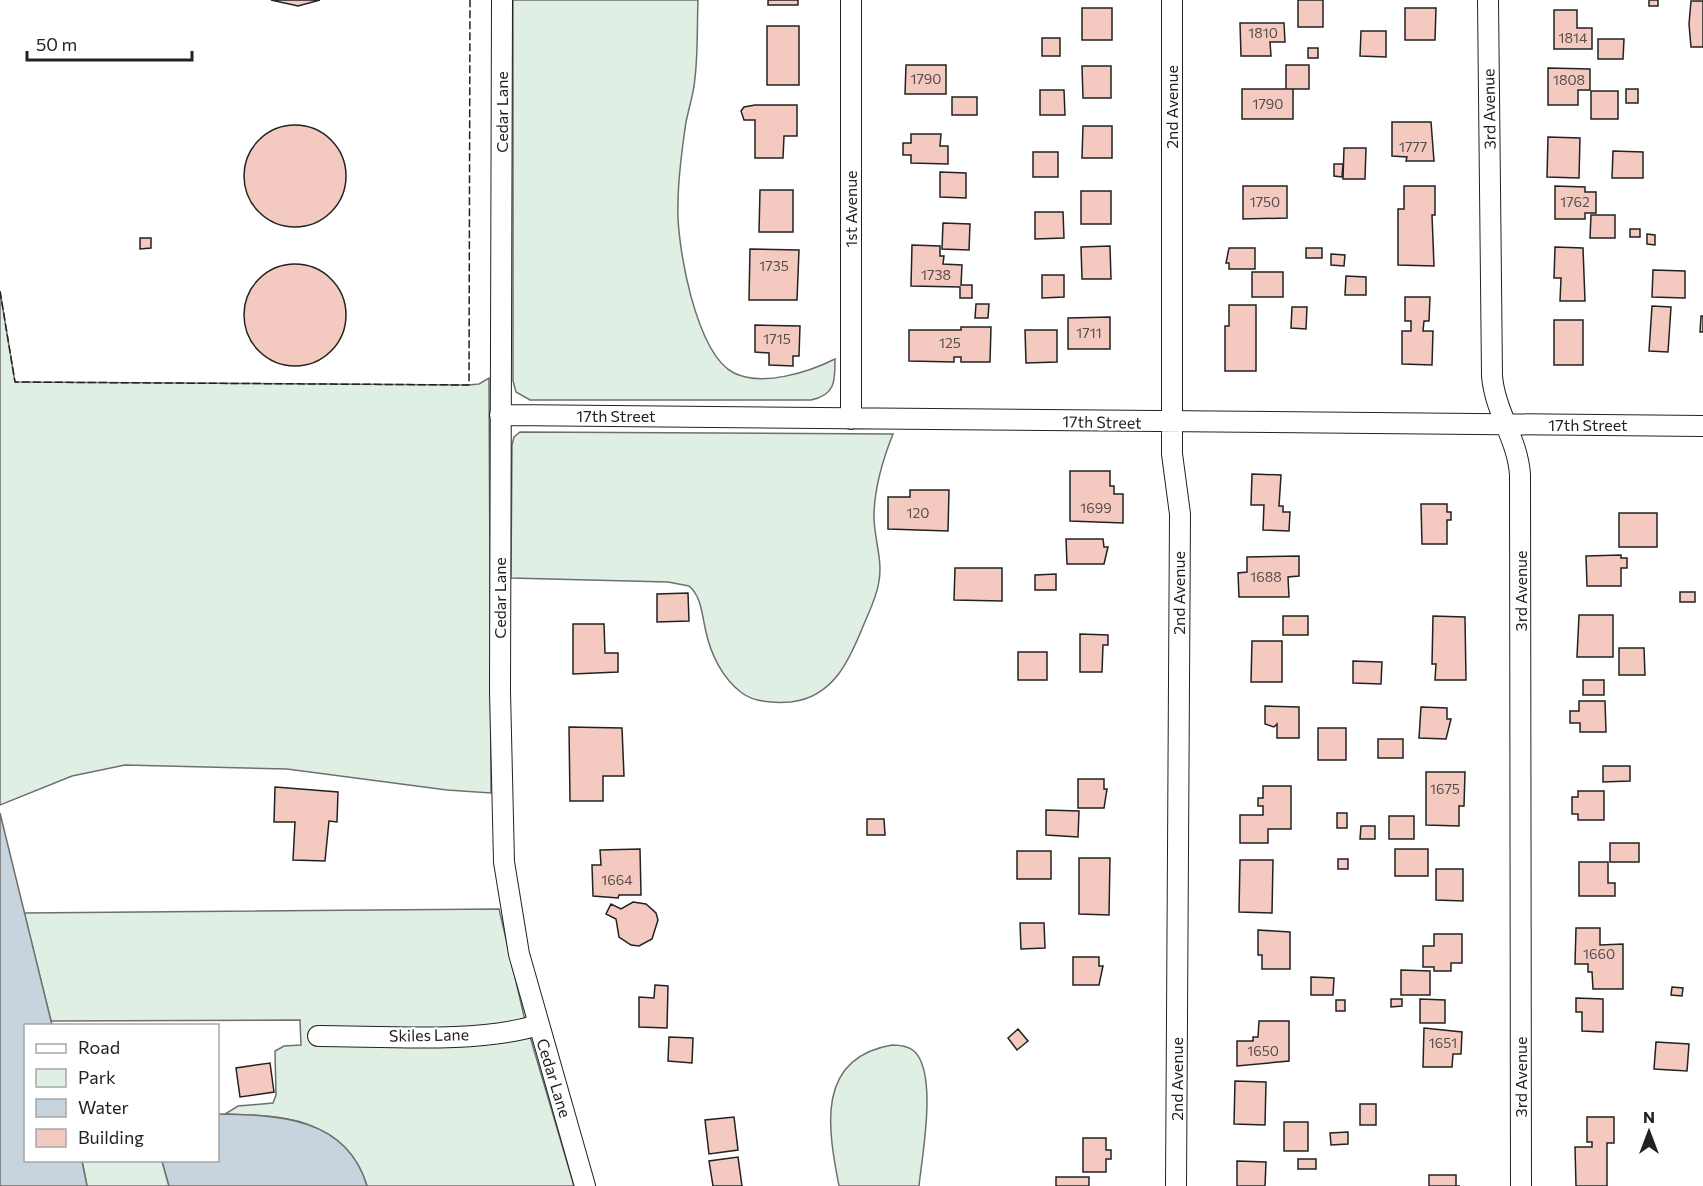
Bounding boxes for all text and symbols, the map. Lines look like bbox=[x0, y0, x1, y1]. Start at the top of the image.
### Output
scale bar bbox=[27, 24, 192, 62]
house number: 1810 bbox=[1248, 24, 1278, 41]
house number: 1814 bbox=[1559, 29, 1588, 46]
text: 50 m bbox=[36, 33, 77, 55]
street label: 2nd Avenue bbox=[1162, 65, 1181, 149]
street label: 3rd Avenue bbox=[1478, 68, 1499, 150]
house number: 1790 bbox=[911, 70, 941, 87]
street label: Cedar Lane bbox=[492, 71, 511, 153]
house number: 1808 bbox=[1553, 71, 1585, 88]
house number: 1790 bbox=[1253, 95, 1283, 112]
house number: 1777 bbox=[1399, 138, 1427, 155]
street label: 1st Avenue bbox=[841, 170, 860, 248]
house number: 1750 bbox=[1250, 193, 1280, 210]
house number: 1762 bbox=[1560, 193, 1590, 210]
house number: 1735 bbox=[759, 257, 789, 274]
house number: 1738 bbox=[921, 266, 951, 283]
house number: 1711 bbox=[1076, 324, 1102, 341]
house number: 1715 bbox=[763, 330, 791, 347]
house number: 125 bbox=[939, 334, 961, 351]
street label: 17th Street bbox=[576, 406, 656, 425]
street label: 17th Street bbox=[1062, 411, 1142, 432]
street label: 17th Street bbox=[1548, 415, 1628, 434]
house number: 1699 bbox=[1080, 499, 1112, 516]
house number: 120 bbox=[907, 504, 929, 521]
street label: 2nd Avenue bbox=[1169, 551, 1188, 635]
street label: 3rd Avenue bbox=[1511, 551, 1530, 631]
street label: Cedar Lane bbox=[490, 557, 509, 639]
house number: 1688 bbox=[1250, 568, 1282, 585]
house number: 1675 bbox=[1430, 780, 1460, 797]
house number: 1664 bbox=[601, 871, 633, 888]
house number: 1660 bbox=[1583, 945, 1615, 962]
legend bbox=[24, 1024, 219, 1162]
street label: Skiles Lane bbox=[389, 1024, 469, 1045]
house number: 1651 bbox=[1429, 1034, 1457, 1051]
text: Road bbox=[78, 1036, 120, 1058]
street label: Cedar Lane bbox=[533, 1036, 575, 1120]
street label: 2nd Avenue bbox=[1167, 1037, 1186, 1121]
street label: 3rd Avenue bbox=[1511, 1037, 1530, 1117]
house number: 1650 bbox=[1247, 1042, 1279, 1059]
text: Park bbox=[78, 1066, 116, 1088]
text: Water bbox=[78, 1096, 129, 1118]
north arrow bbox=[1619, 1102, 1679, 1162]
text: N bbox=[1643, 1107, 1655, 1126]
text: Building bbox=[78, 1126, 144, 1148]

